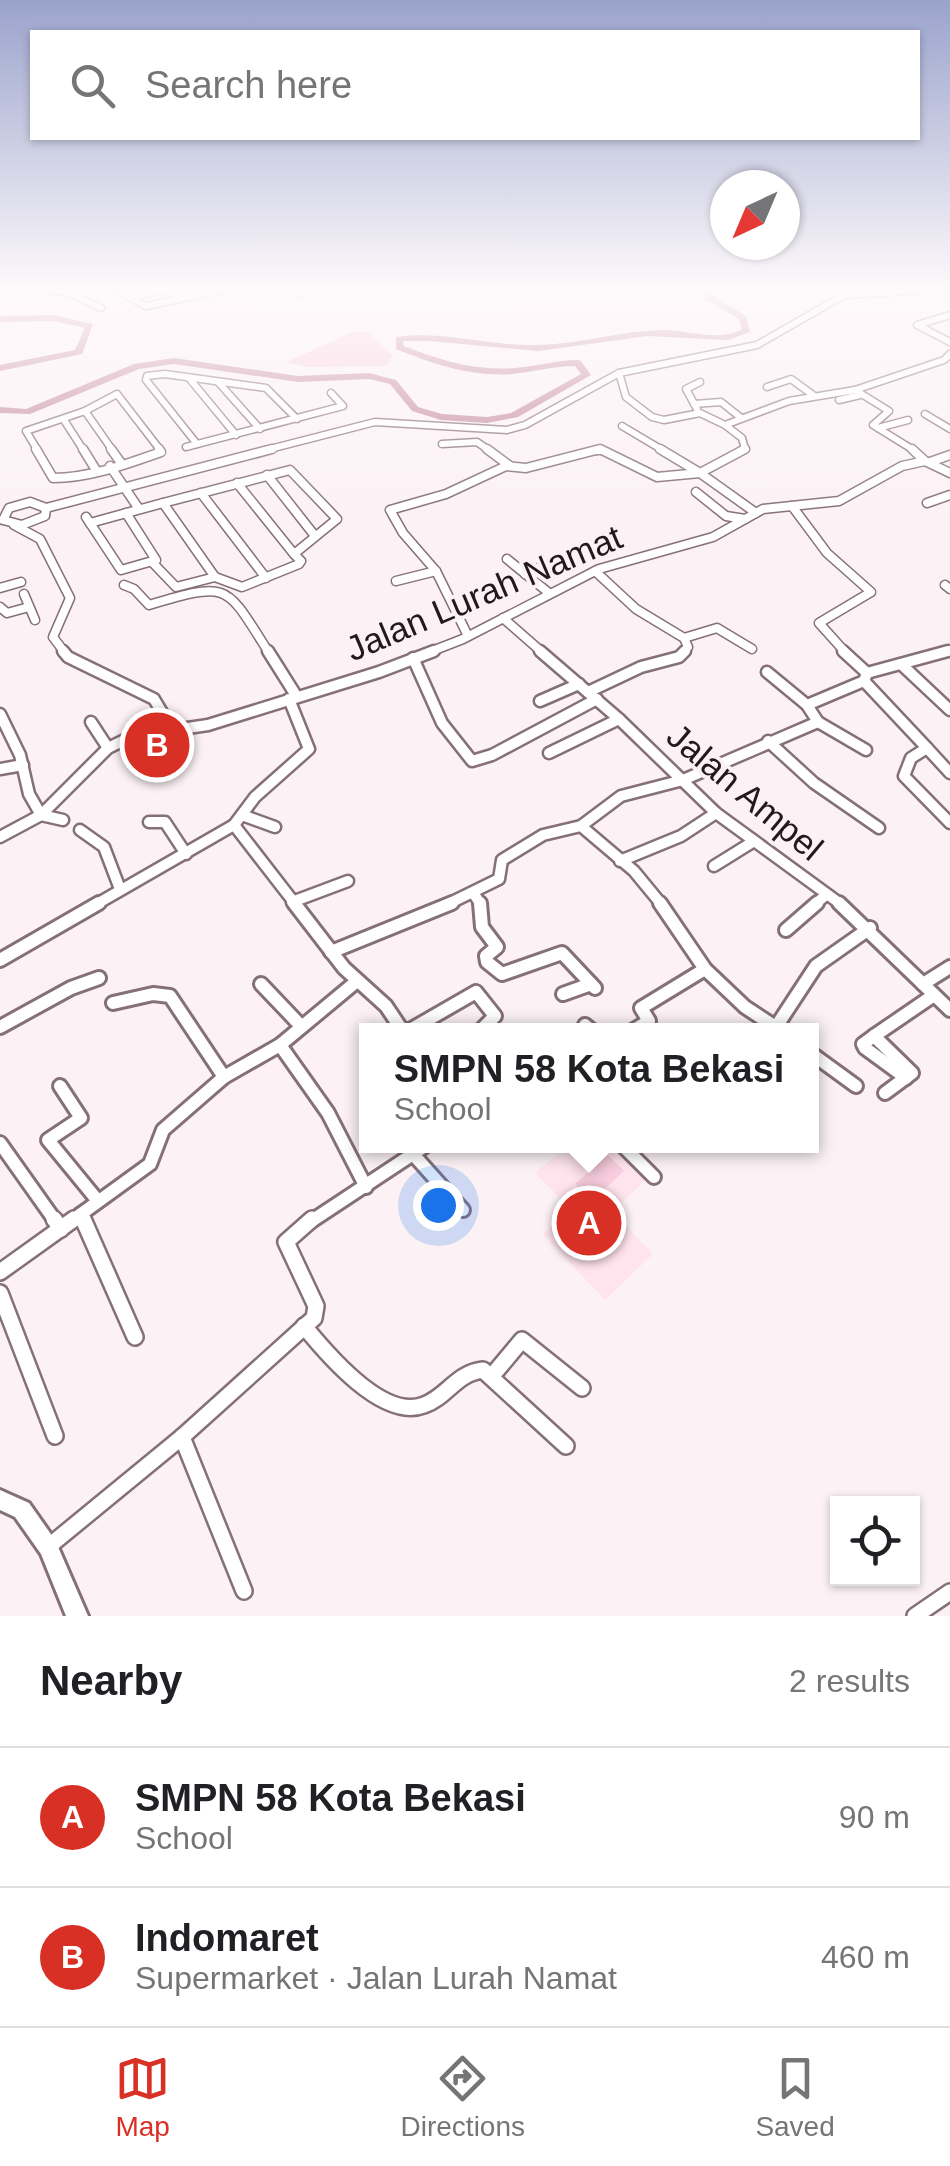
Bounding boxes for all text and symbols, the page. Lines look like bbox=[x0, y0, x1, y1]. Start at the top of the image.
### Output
search box bbox=[30, 30, 920, 140]
icon: search bbox=[65, 58, 120, 113]
text: Search here bbox=[145, 64, 352, 106]
north arrow bbox=[710, 170, 800, 260]
street label: Jalan Lurah Namat bbox=[340, 517, 628, 668]
pin: B bbox=[124, 708, 190, 782]
street label: Jalan Ampel bbox=[660, 715, 831, 868]
popup bbox=[359, 1023, 819, 1153]
text: SMPN 58 Kota Bekasi bbox=[394, 1048, 784, 1090]
text: School bbox=[394, 1091, 491, 1127]
your location bbox=[413, 1180, 464, 1231]
pin: A bbox=[556, 1186, 622, 1260]
map controls bbox=[830, 1496, 920, 1586]
button: locate bbox=[830, 1496, 920, 1586]
text: Nearby bbox=[40, 1657, 182, 1704]
text: 2 results bbox=[789, 1663, 910, 1699]
text: SMPN 58 Kota Bekasi bbox=[135, 1777, 526, 1819]
text: A bbox=[61, 1799, 84, 1835]
text: 90 m bbox=[839, 1799, 910, 1835]
text: School bbox=[135, 1820, 233, 1856]
text: Indomaret bbox=[135, 1917, 319, 1959]
text: B bbox=[61, 1939, 84, 1975]
text: 460 m bbox=[821, 1939, 910, 1975]
text: Supermarket · Jalan Lurah Namat bbox=[135, 1960, 617, 1996]
tab: Map bbox=[115, 2051, 170, 2143]
tab: Directions bbox=[401, 2051, 525, 2143]
tab: Saved bbox=[755, 2051, 835, 2143]

